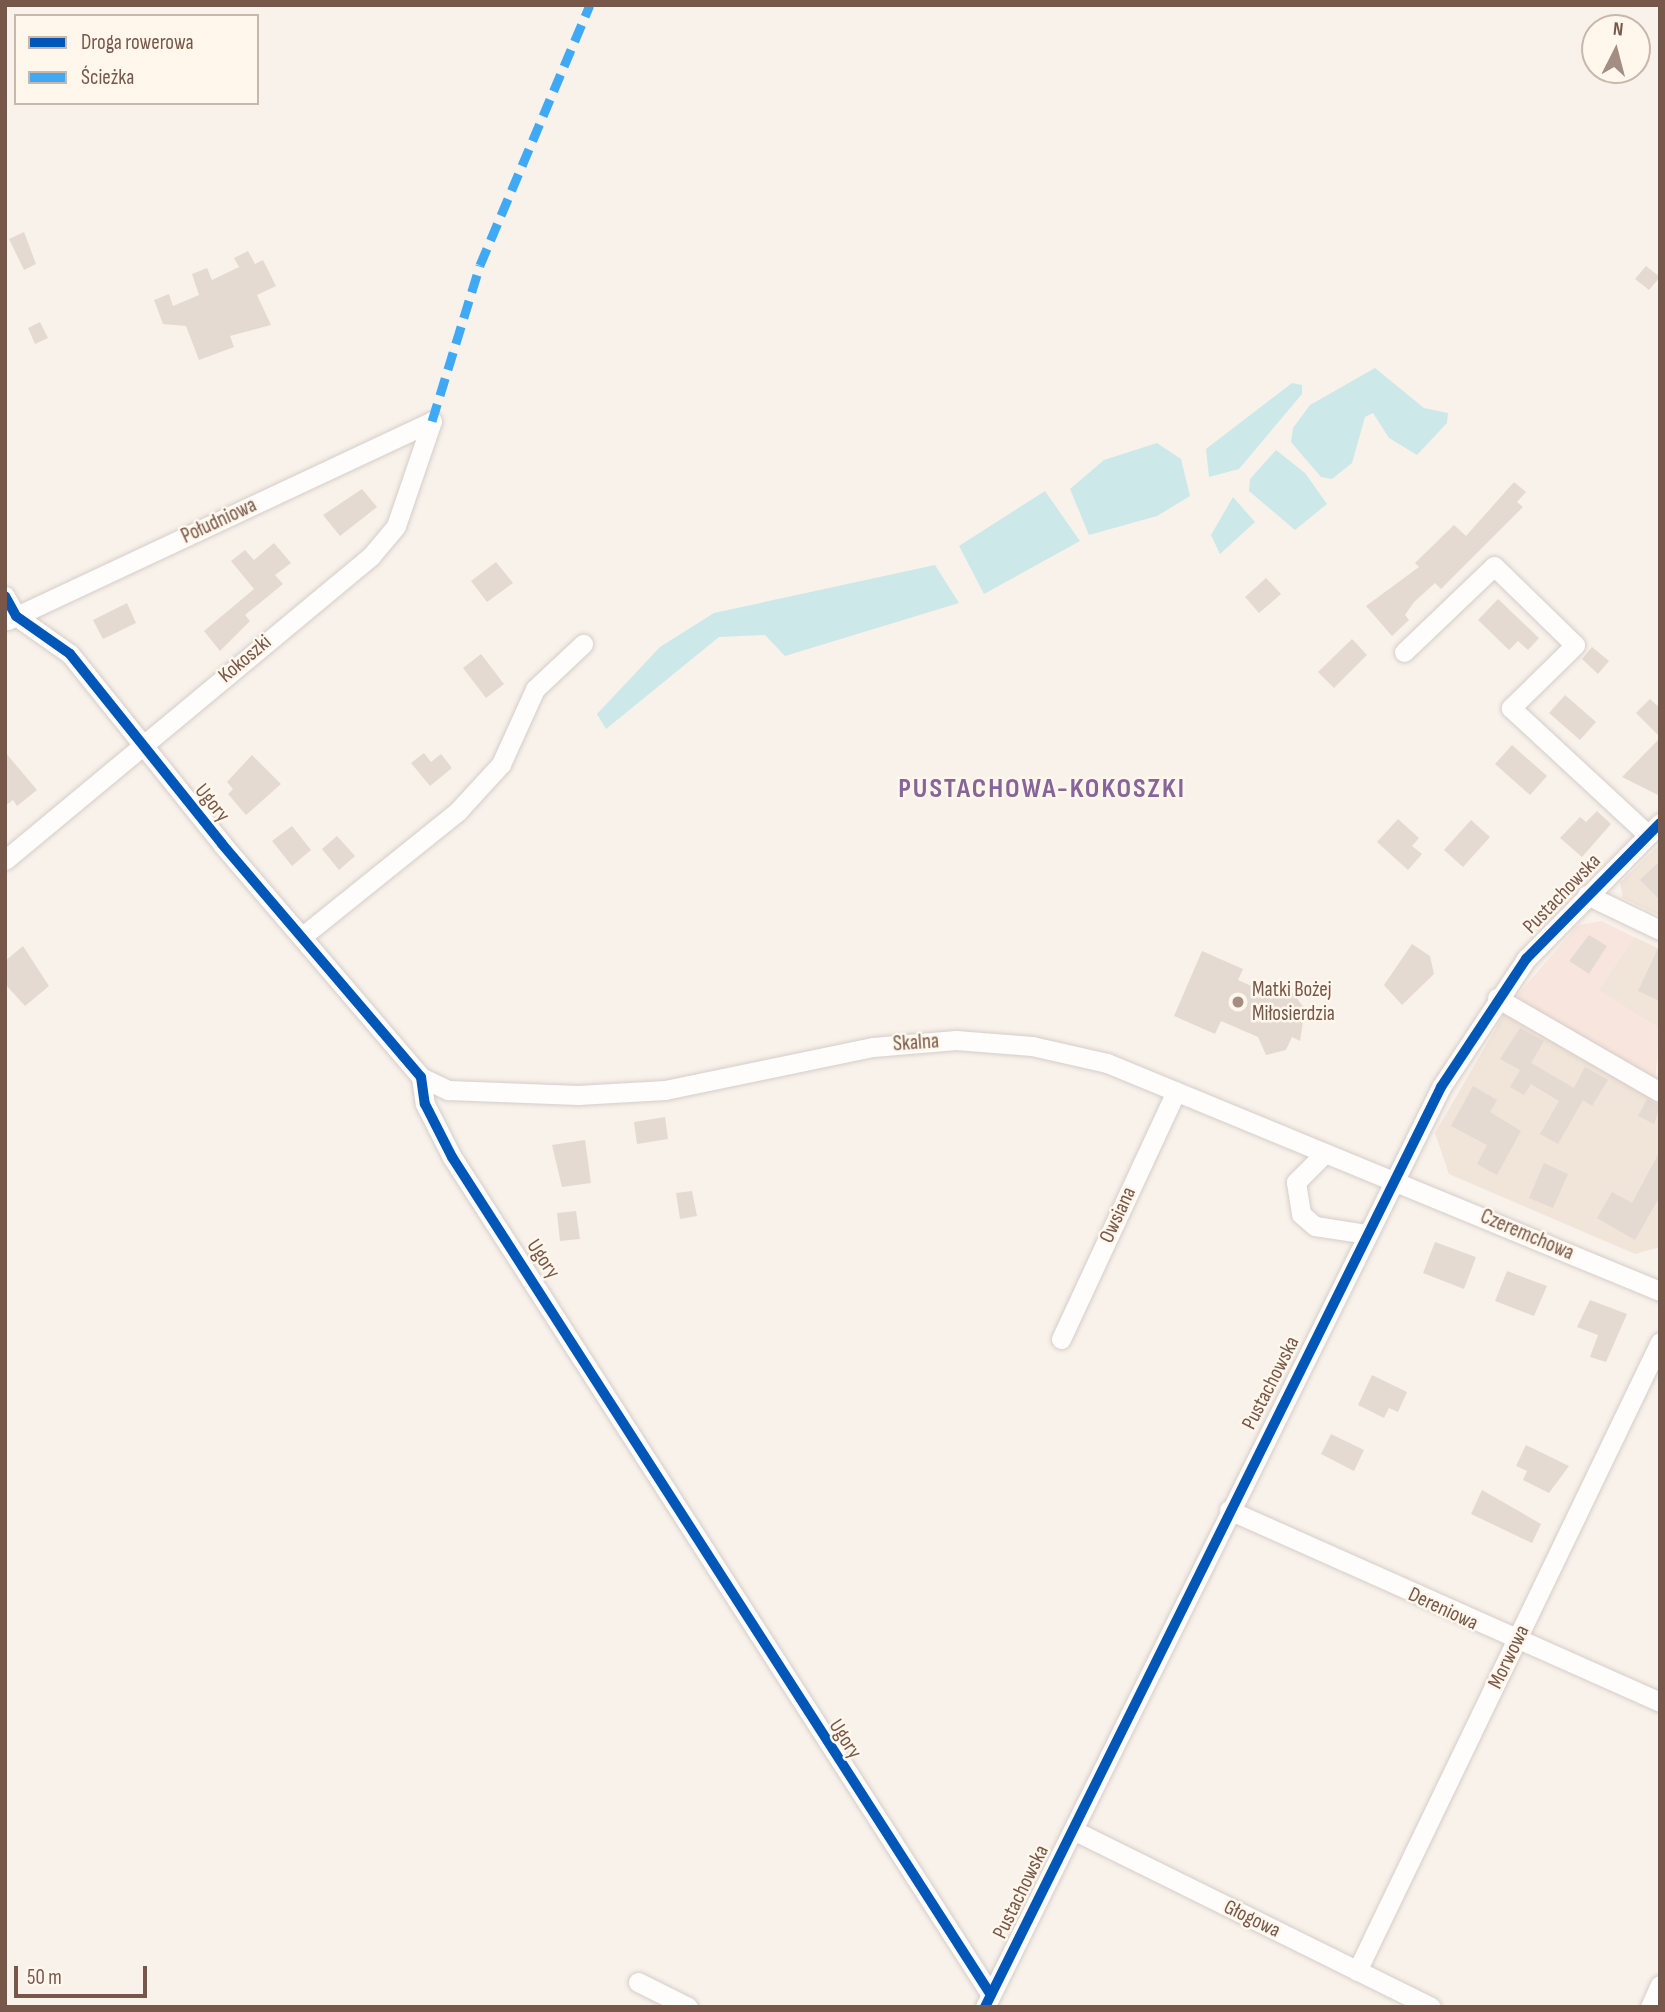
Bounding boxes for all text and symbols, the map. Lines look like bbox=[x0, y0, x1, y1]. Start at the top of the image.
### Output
legend bbox=[14, 14, 259, 105]
north arrow bbox=[1581, 14, 1651, 84]
text: N bbox=[1612, 18, 1624, 42]
text: Droga rowerowa bbox=[81, 30, 194, 55]
text: Ścieżka bbox=[81, 65, 134, 90]
street label: Południowa bbox=[177, 493, 261, 549]
street label: Kokoszki bbox=[214, 630, 276, 688]
district label: PUSTACHOWA-KOKOSZKI bbox=[901, 772, 1183, 806]
street label: Ugory bbox=[189, 779, 235, 827]
street label: Pustachowska bbox=[1518, 849, 1606, 939]
place label: Matki Bożej Miłosierdzia bbox=[1252, 977, 1335, 1027]
marker: Matki Bożej Miłosierdzia bbox=[1230, 994, 1246, 1010]
street label: Skalna bbox=[892, 1029, 940, 1057]
street label: Owsiana bbox=[1094, 1183, 1142, 1247]
street label: Czeremchowa bbox=[1476, 1204, 1578, 1266]
street label: Ugory bbox=[521, 1235, 565, 1283]
street label: Pustachowska bbox=[1237, 1332, 1305, 1434]
street label: Dereniowa bbox=[1404, 1582, 1482, 1636]
street label: Morwowa bbox=[1483, 1621, 1535, 1693]
street label: Ugory bbox=[823, 1715, 867, 1763]
street label: Pustachowska bbox=[988, 1841, 1054, 1943]
street label: Głogowa bbox=[1220, 1895, 1284, 1943]
scale bar bbox=[18, 1952, 150, 1996]
text: 50 m bbox=[27, 1965, 62, 1990]

